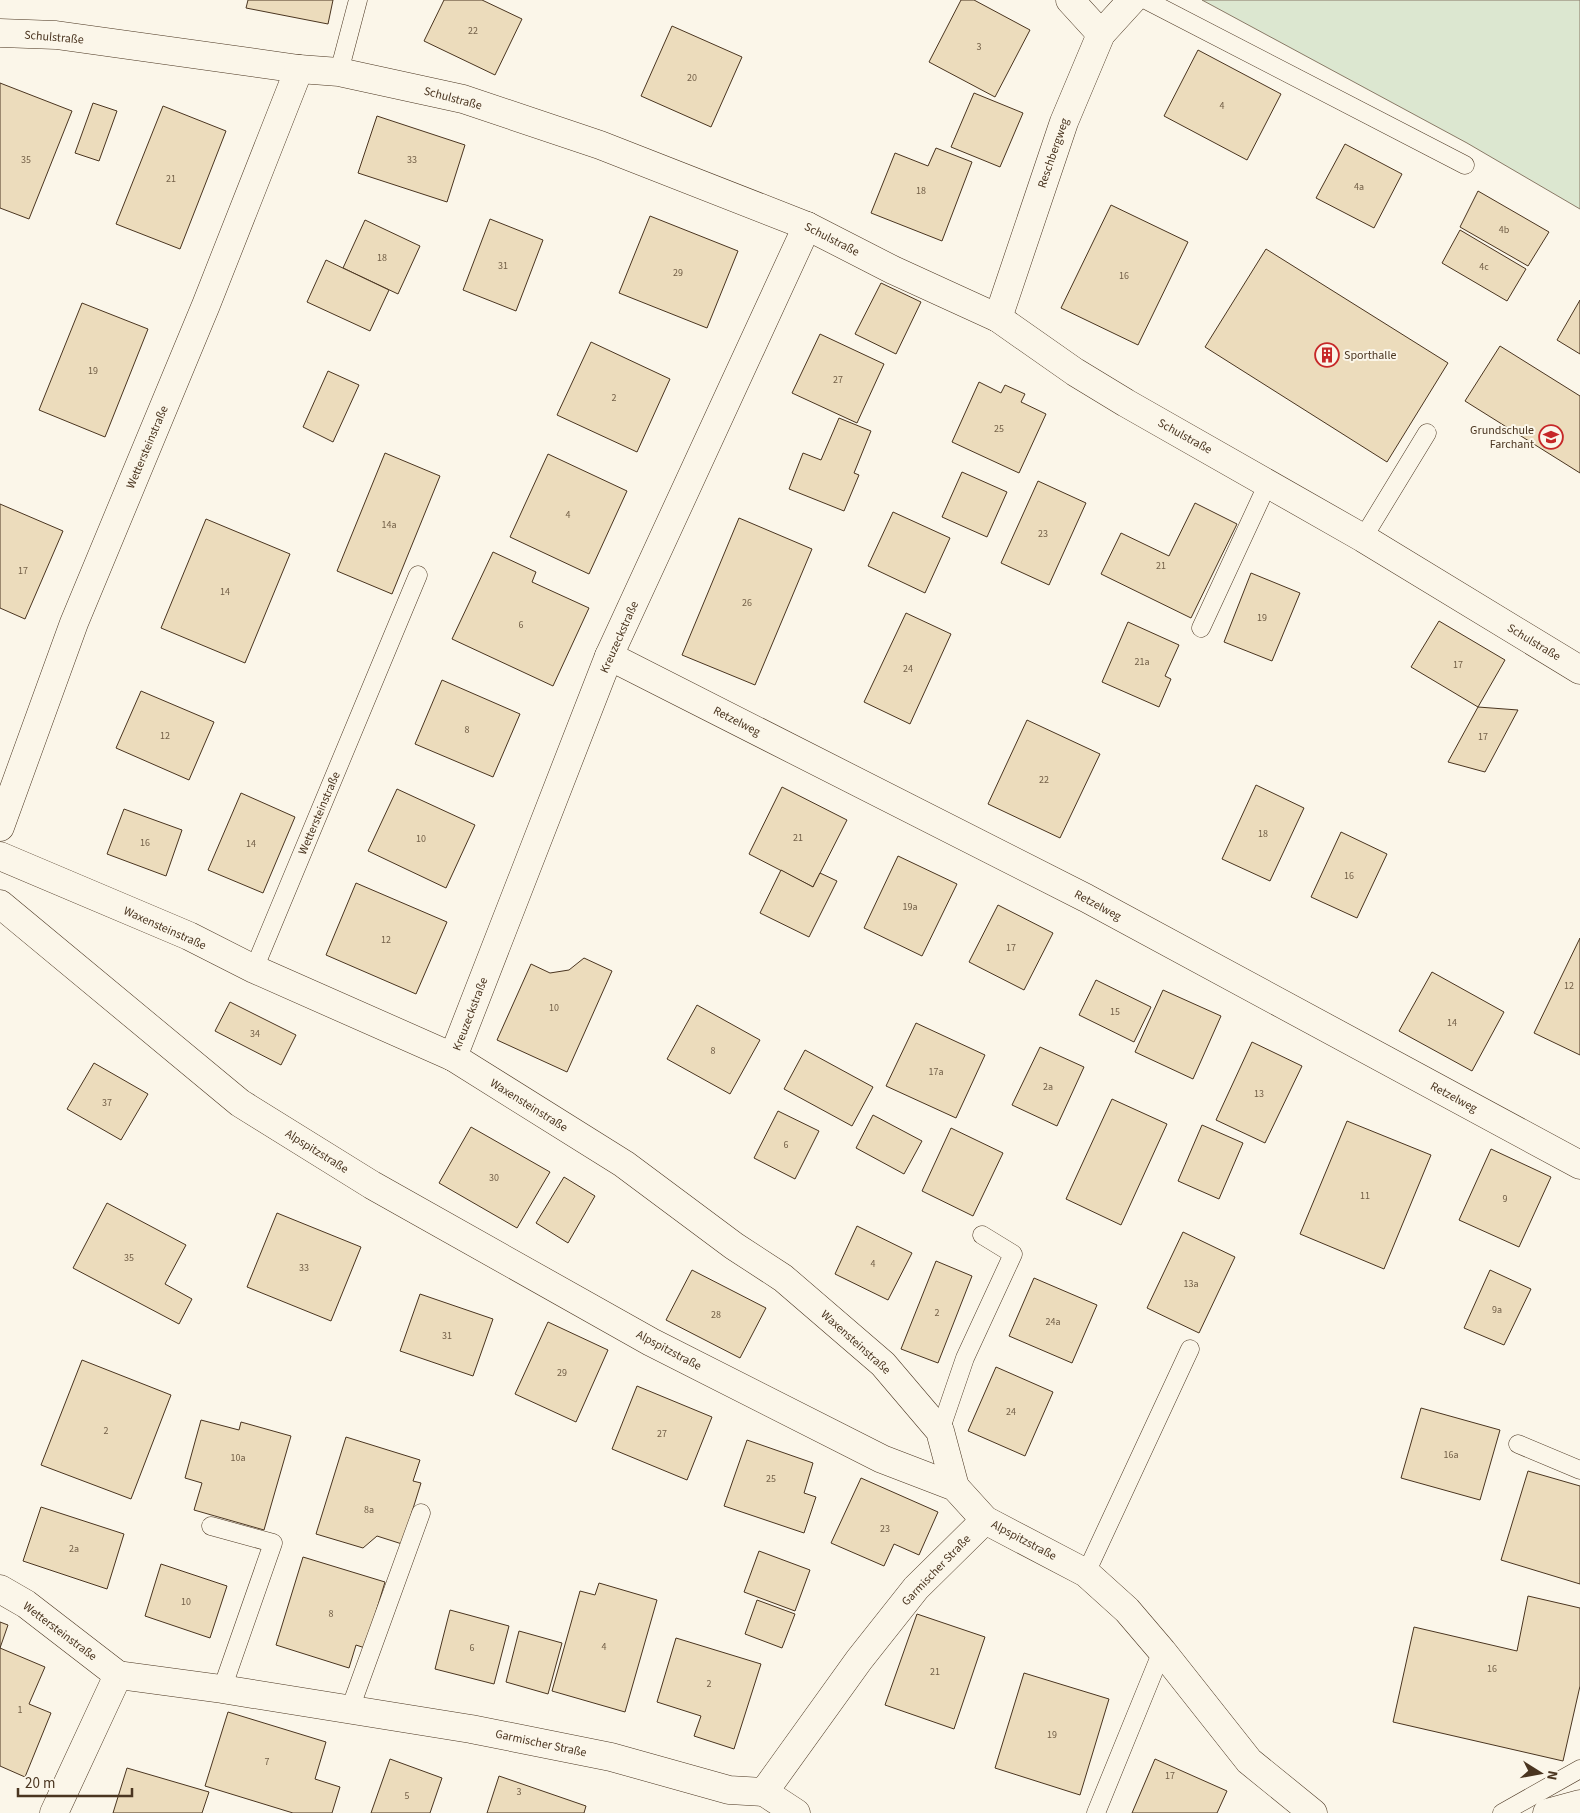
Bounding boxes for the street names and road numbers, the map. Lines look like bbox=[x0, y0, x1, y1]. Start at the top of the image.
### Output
street label: Schulstraße bbox=[24, 26, 84, 49]
street label: Schulstraße bbox=[422, 83, 484, 114]
street label: Reschbergweg bbox=[1034, 116, 1073, 190]
street label: Schulstraße bbox=[801, 218, 862, 261]
street label: Wettersteinstraße bbox=[122, 403, 173, 491]
street label: Schulstraße bbox=[1155, 415, 1215, 458]
street label: Kreuzeckstraße bbox=[596, 598, 643, 676]
street label: Schulstraße bbox=[1504, 620, 1564, 665]
street label: Retzelweg bbox=[710, 702, 763, 741]
street label: Wettersteinstraße bbox=[294, 769, 345, 857]
street label: Retzelweg bbox=[1071, 886, 1124, 925]
street label: Waxensteinstraße bbox=[121, 903, 209, 954]
street label: Kreuzeckstraße bbox=[449, 975, 492, 1053]
street label: Waxensteinstraße bbox=[487, 1075, 571, 1136]
street label: Retzelweg bbox=[1427, 1078, 1480, 1117]
street label: Alpspitzstraße bbox=[282, 1125, 352, 1178]
street label: Waxensteinstraße bbox=[817, 1306, 894, 1378]
street label: Alpspitzstraße bbox=[633, 1326, 704, 1375]
street label: Alpspitzstraße bbox=[988, 1516, 1059, 1565]
street label: Garmischer Straße bbox=[898, 1531, 975, 1610]
street label: Wettersteinstraße bbox=[19, 1598, 100, 1665]
street label: Garmischer Straße bbox=[494, 1726, 588, 1761]

